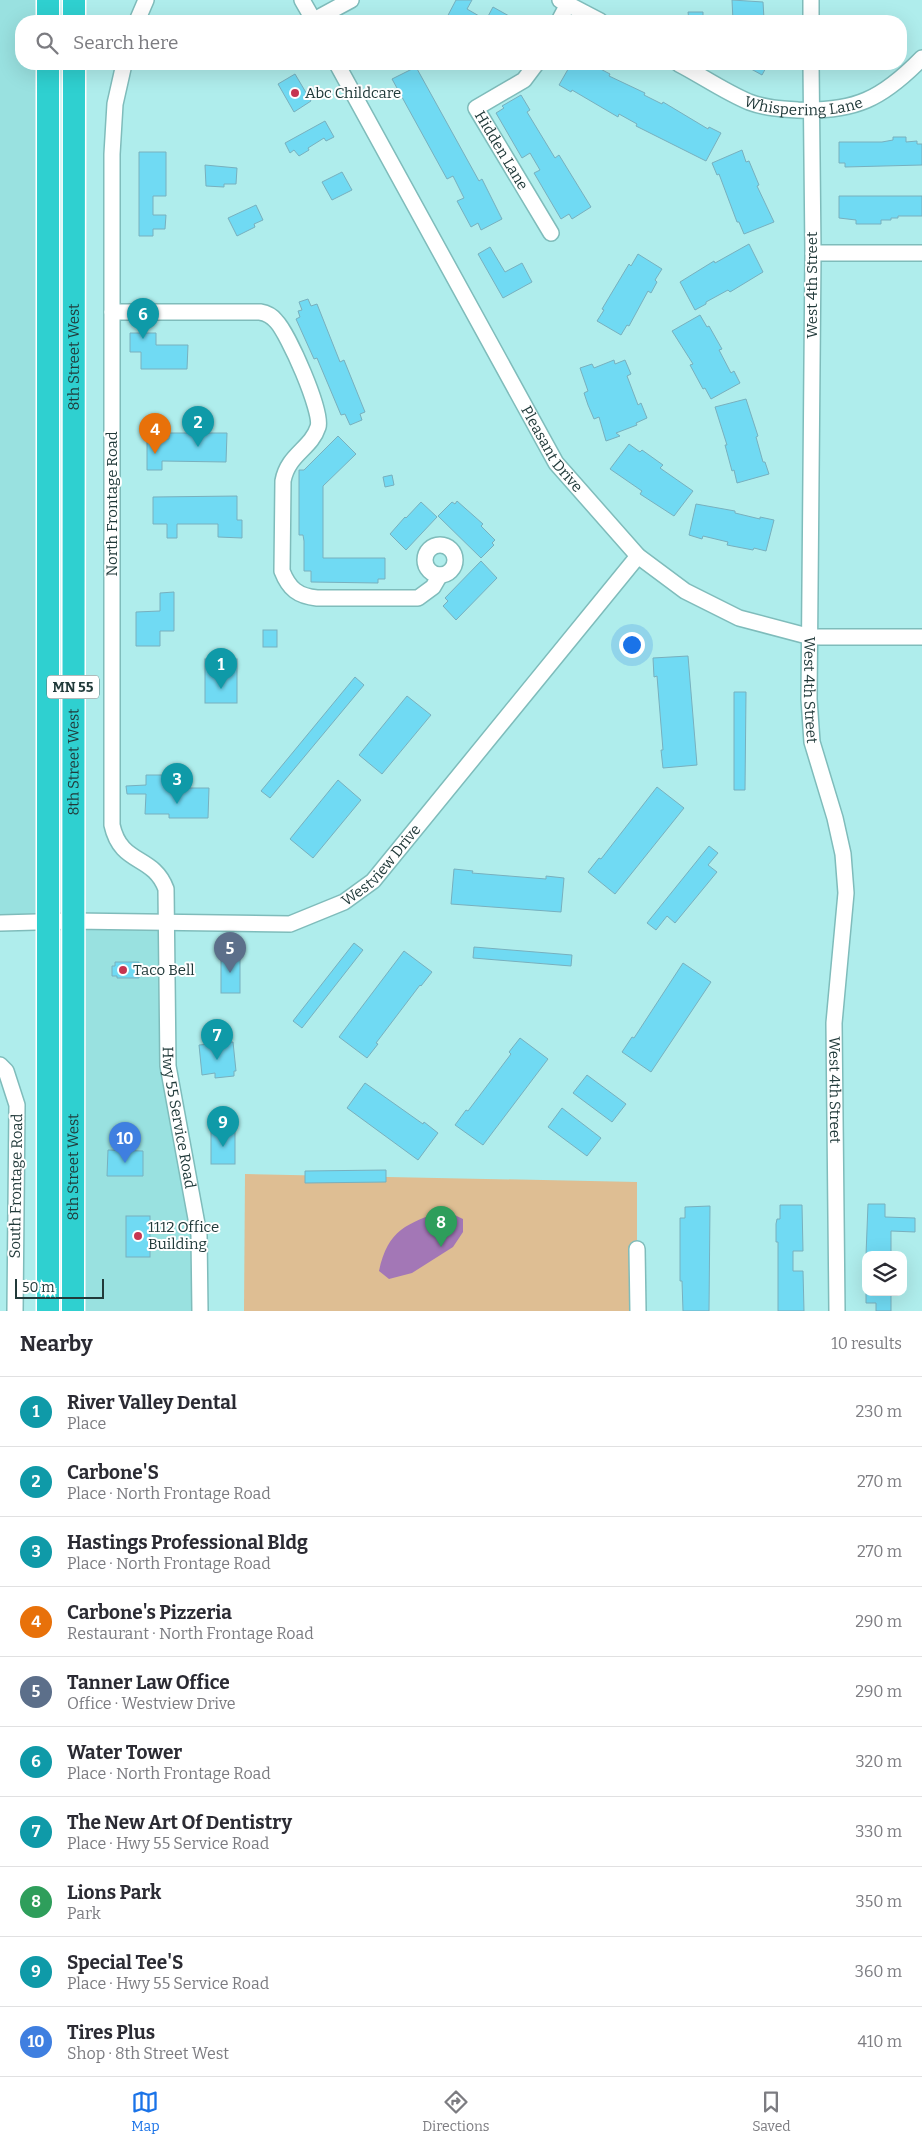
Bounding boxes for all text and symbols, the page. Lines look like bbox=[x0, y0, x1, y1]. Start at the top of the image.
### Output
search box bbox=[15, 15, 907, 70]
icon: search bbox=[33, 29, 61, 57]
text: Search here bbox=[73, 31, 178, 54]
place label: Abc Childcare bbox=[305, 84, 401, 102]
marker: Abc Childcare bbox=[289, 87, 301, 99]
street label: Whispering Lane bbox=[742, 92, 865, 119]
street label: Hidden Lane bbox=[471, 108, 532, 193]
street label: West 4th Street bbox=[803, 231, 821, 338]
pin: 6 bbox=[127, 298, 159, 339]
street label: 8th Street West bbox=[65, 303, 83, 411]
street label: Pleasant Drive bbox=[517, 402, 586, 496]
pin: 2 bbox=[182, 406, 214, 447]
pin: 4 bbox=[139, 413, 171, 454]
street label: North Frontage Road bbox=[103, 431, 121, 577]
your location bbox=[619, 632, 645, 658]
street label: West 4th Street bbox=[800, 636, 821, 745]
pin: 1 bbox=[205, 648, 237, 689]
road number: MN 55 bbox=[47, 676, 99, 699]
street label: 8th Street West bbox=[64, 708, 82, 816]
pin: 3 bbox=[161, 763, 193, 804]
street label: Westview Drive bbox=[338, 821, 424, 910]
pin: 5 bbox=[214, 932, 246, 973]
place label: Taco Bell bbox=[133, 961, 195, 979]
marker: Taco Bell bbox=[117, 964, 129, 976]
pin: 7 bbox=[201, 1019, 233, 1060]
street label: West 4th Street bbox=[825, 1036, 844, 1144]
street label: Hwy 55 Service Road bbox=[159, 1046, 199, 1190]
pin: 9 bbox=[207, 1106, 239, 1147]
street label: South Frontage Road bbox=[6, 1113, 26, 1259]
street label: 8th Street West bbox=[64, 1113, 82, 1221]
pin: 10 bbox=[109, 1122, 141, 1163]
pin: 8 bbox=[425, 1206, 457, 1247]
place label: 1112 Office Building bbox=[148, 1218, 219, 1253]
marker: 1112 Office Building bbox=[132, 1230, 144, 1242]
map controls bbox=[862, 1251, 907, 1296]
button: layers bbox=[862, 1251, 907, 1296]
scale bar bbox=[15, 1276, 104, 1299]
text: 50 m bbox=[22, 1279, 55, 1296]
text: Nearby bbox=[20, 1331, 93, 1357]
text: 10 results bbox=[831, 1334, 902, 1353]
text: River Valley Dental bbox=[67, 1391, 237, 1414]
text: 1 bbox=[33, 1402, 39, 1421]
text: 230 m bbox=[855, 1402, 902, 1421]
text: Place bbox=[67, 1414, 106, 1433]
text: Carbone'S bbox=[67, 1461, 159, 1484]
text: 2 bbox=[31, 1472, 41, 1491]
text: 270 m bbox=[857, 1472, 902, 1491]
text: Place · North Frontage Road bbox=[67, 1484, 271, 1503]
text: Hastings Professional Bldg bbox=[67, 1531, 308, 1554]
text: 3 bbox=[31, 1542, 41, 1561]
text: 270 m bbox=[857, 1542, 902, 1561]
text: Place · North Frontage Road bbox=[67, 1554, 271, 1573]
text: Carbone's Pizzeria bbox=[67, 1601, 232, 1624]
text: 4 bbox=[31, 1612, 41, 1631]
text: 290 m bbox=[855, 1612, 902, 1631]
text: Restaurant · North Frontage Road bbox=[67, 1624, 314, 1643]
text: Tanner Law Office bbox=[67, 1671, 230, 1694]
text: 5 bbox=[32, 1682, 40, 1701]
text: 290 m bbox=[855, 1682, 902, 1701]
text: Office · Westview Drive bbox=[67, 1694, 236, 1713]
text: Water Tower bbox=[67, 1741, 182, 1764]
text: 6 bbox=[31, 1752, 41, 1771]
text: 320 m bbox=[855, 1752, 902, 1771]
text: Place · North Frontage Road bbox=[67, 1764, 271, 1783]
text: The New Art Of Dentistry bbox=[67, 1811, 292, 1834]
text: 7 bbox=[32, 1822, 40, 1841]
text: 330 m bbox=[855, 1822, 902, 1841]
text: Place · Hwy 55 Service Road bbox=[67, 1834, 269, 1853]
text: Lions Park bbox=[67, 1881, 161, 1904]
text: 8 bbox=[31, 1892, 41, 1911]
text: 350 m bbox=[856, 1892, 902, 1911]
text: Park bbox=[67, 1904, 101, 1923]
text: Special Tee'S bbox=[67, 1951, 183, 1974]
text: 9 bbox=[31, 1962, 41, 1981]
text: 360 m bbox=[855, 1962, 902, 1981]
text: Place · Hwy 55 Service Road bbox=[67, 1974, 269, 1993]
text: Tires Plus bbox=[67, 2021, 155, 2044]
text: 10 bbox=[27, 2032, 45, 2051]
text: 410 m bbox=[857, 2032, 902, 2051]
text: Shop · 8th Street West bbox=[67, 2044, 229, 2063]
tab: Map bbox=[131, 2088, 160, 2135]
tab: Directions bbox=[422, 2088, 490, 2135]
tab: Saved bbox=[752, 2088, 791, 2135]

